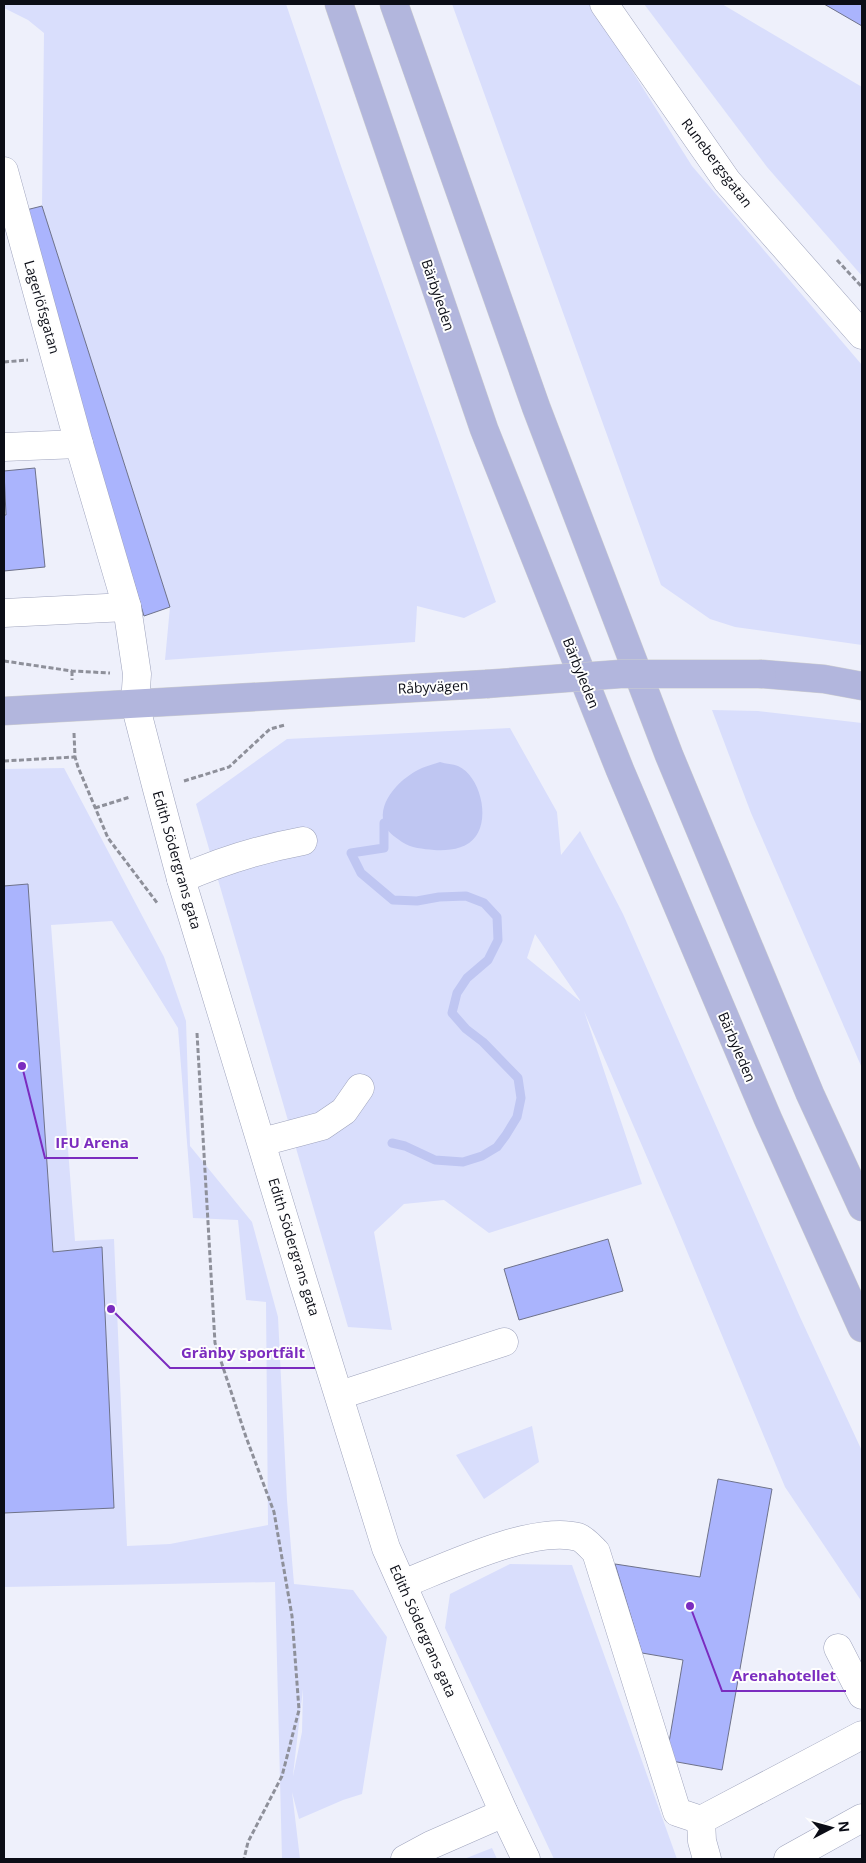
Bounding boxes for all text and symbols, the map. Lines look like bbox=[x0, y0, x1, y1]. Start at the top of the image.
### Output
street label: Runebergsgatan bbox=[678, 114, 757, 211]
street label: Bärbyleden bbox=[417, 257, 460, 333]
street label: Lagerlöfsgatan bbox=[20, 258, 65, 356]
street label: Bärbyleden bbox=[559, 635, 604, 711]
street label: Råbyvägen bbox=[397, 675, 469, 698]
street label: Edith Södergrans gata bbox=[149, 788, 206, 931]
street label: Bärbyleden bbox=[714, 1009, 761, 1085]
callout: IFU Arena bbox=[45, 1128, 138, 1158]
text: IFU Arena bbox=[55, 1132, 129, 1152]
street label: Edith Södergrans gata bbox=[264, 1175, 325, 1318]
callout: Gränby sportfält bbox=[170, 1338, 315, 1368]
text: Gränby sportfält bbox=[181, 1342, 306, 1362]
street label: Edith Södergrans gata bbox=[386, 1561, 461, 1700]
callout: Arenahotellet bbox=[722, 1661, 846, 1691]
text: Arenahotellet bbox=[732, 1665, 836, 1685]
north arrow bbox=[806, 1803, 856, 1853]
text: N bbox=[834, 1820, 854, 1833]

